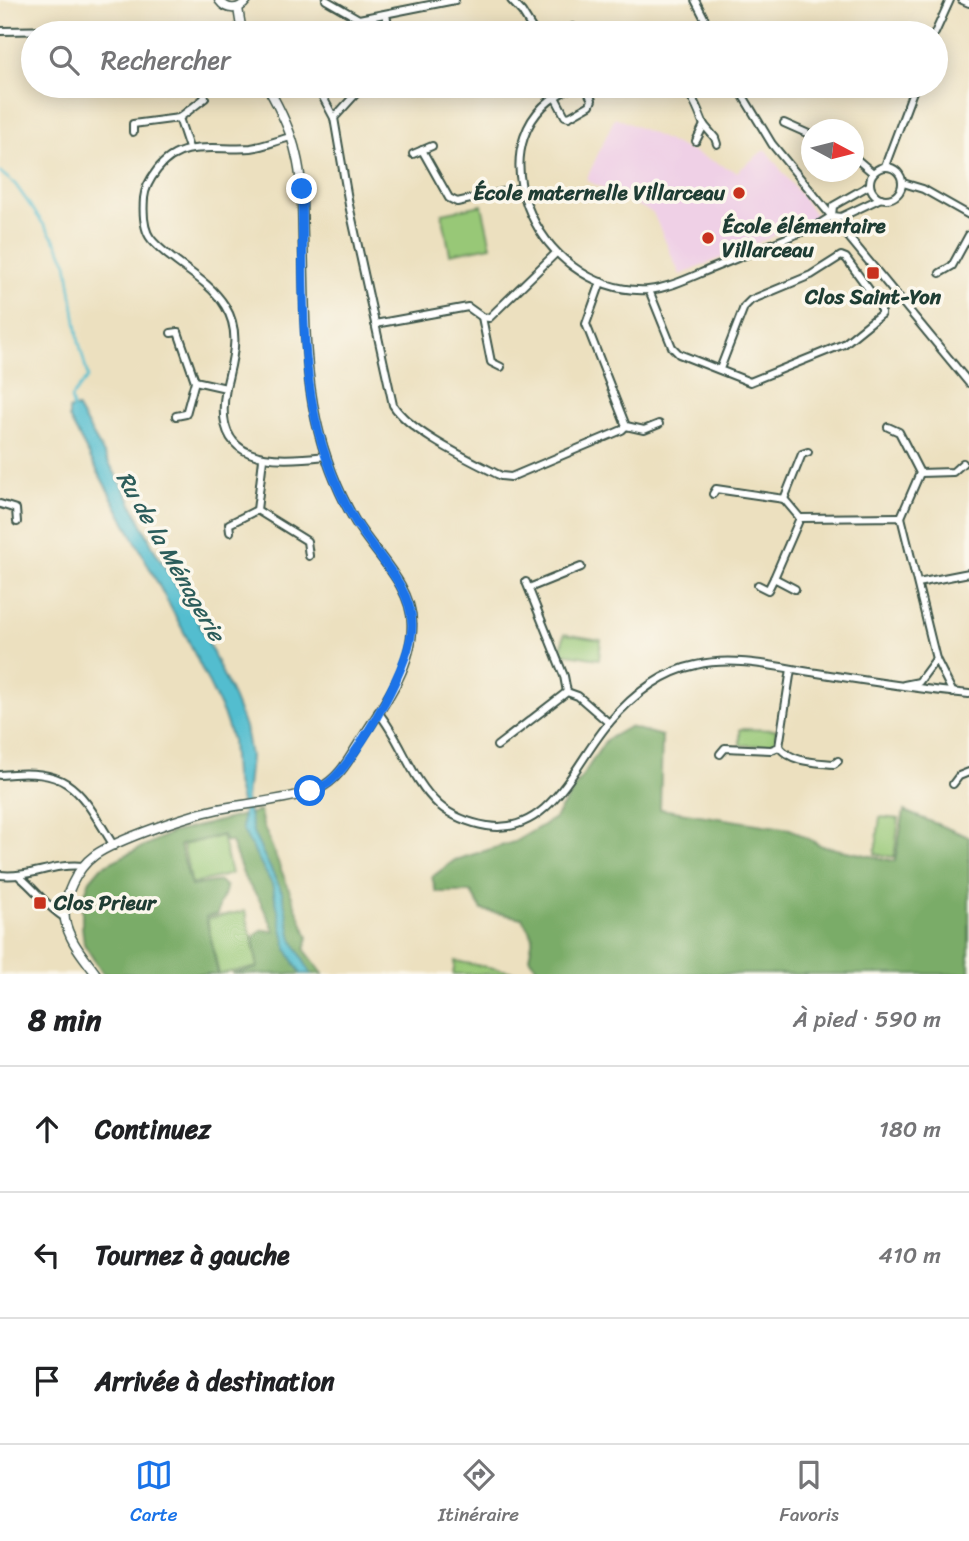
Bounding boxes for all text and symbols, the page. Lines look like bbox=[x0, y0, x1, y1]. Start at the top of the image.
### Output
search box bbox=[21, 21, 948, 98]
text: Rechercher bbox=[101, 37, 231, 83]
icon: search bbox=[45, 41, 83, 79]
north arrow bbox=[801, 119, 864, 182]
route end bbox=[286, 173, 317, 204]
place label: École maternelle Villarceau bbox=[473, 174, 726, 212]
marker: École maternelle Villarceau bbox=[731, 185, 747, 201]
place label: École élémentaire Villarceau bbox=[722, 207, 887, 269]
marker: École élémentaire Villarceau bbox=[700, 230, 716, 246]
marker: Clos Saint-Yon bbox=[865, 265, 881, 281]
place label: Clos Saint-Yon bbox=[804, 278, 942, 316]
water label: Ru de la Ménagerie bbox=[105, 463, 237, 651]
route start bbox=[294, 775, 325, 806]
place label: Clos Prieur bbox=[53, 884, 158, 922]
marker: Clos Prieur bbox=[32, 895, 48, 911]
text: 8 min bbox=[28, 993, 101, 1047]
text: À pied · 590 m bbox=[793, 999, 941, 1040]
text: Continuez bbox=[95, 1106, 211, 1152]
text: 180 m bbox=[879, 1109, 941, 1150]
icon: ahead bbox=[28, 1110, 66, 1148]
text: Tournez à gauche bbox=[95, 1232, 290, 1278]
text: 410 m bbox=[879, 1235, 941, 1276]
icon: left bbox=[28, 1236, 66, 1274]
text: Arrivée à destination bbox=[95, 1358, 335, 1404]
icon: arrive bbox=[28, 1362, 66, 1400]
tab: Carte bbox=[130, 1456, 177, 1531]
tab: Itinéraire bbox=[438, 1456, 519, 1531]
tab: Favoris bbox=[780, 1456, 839, 1531]

